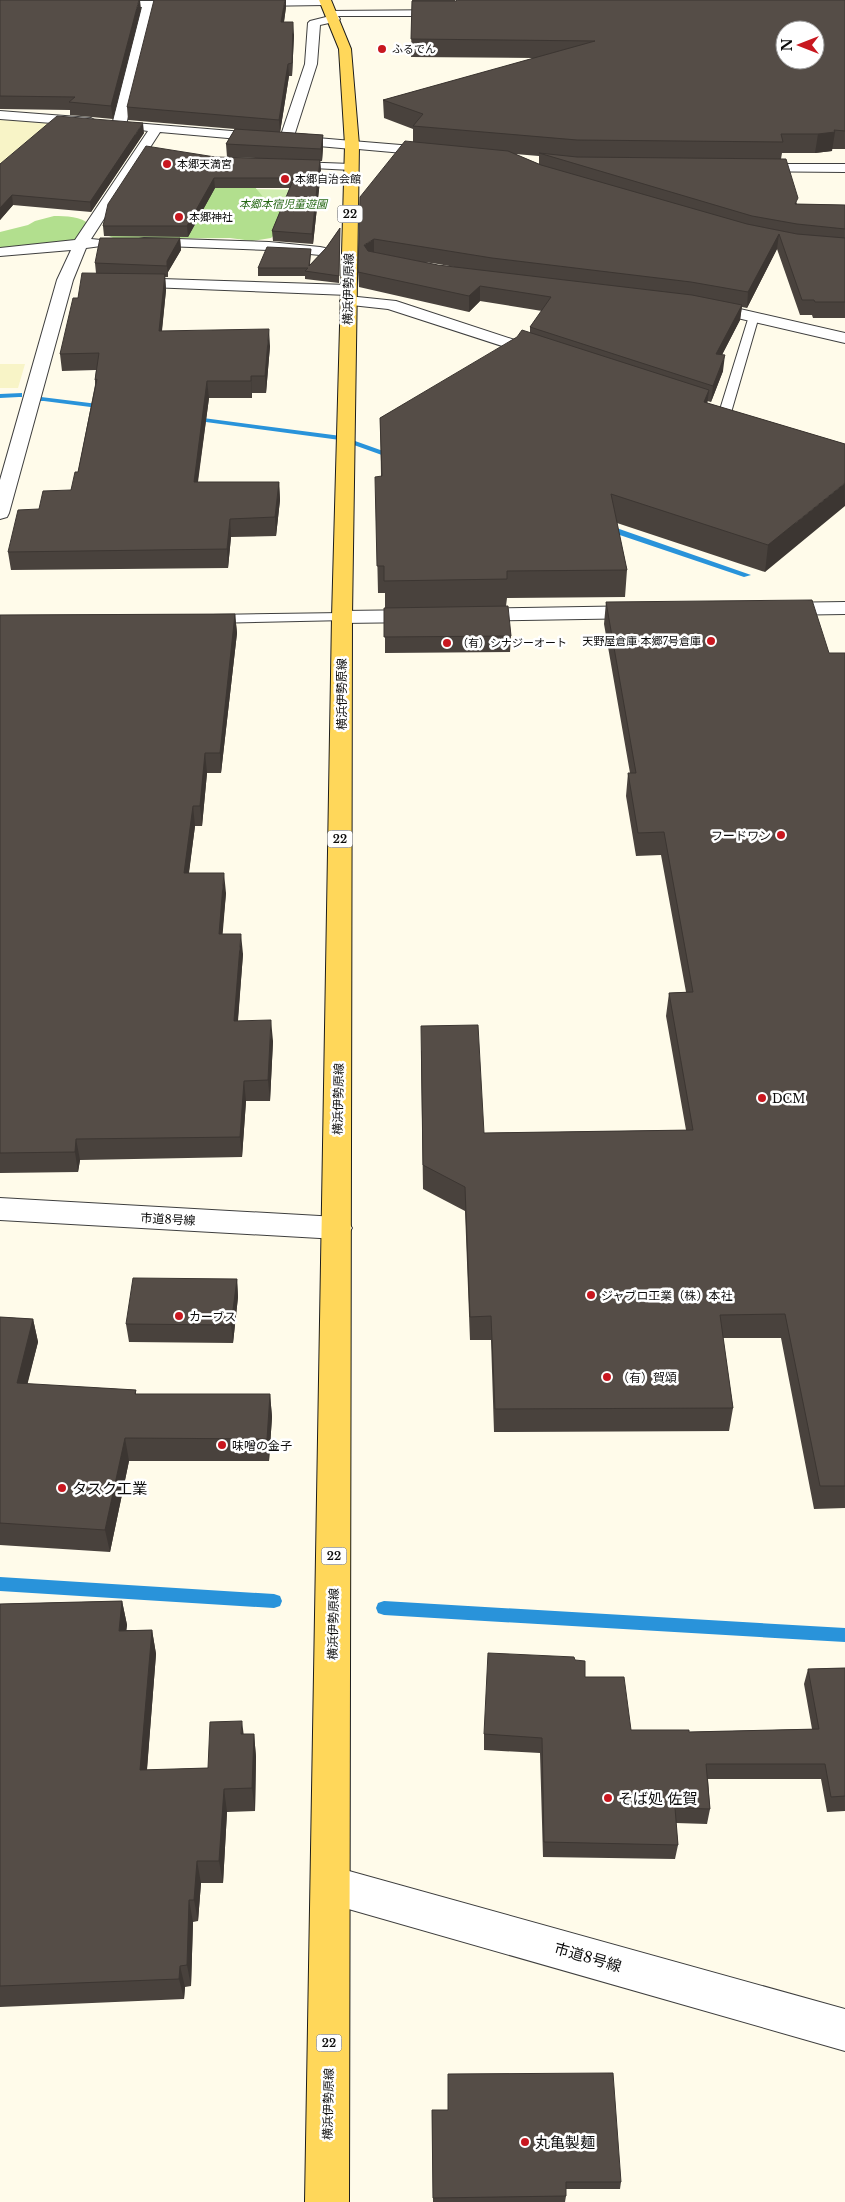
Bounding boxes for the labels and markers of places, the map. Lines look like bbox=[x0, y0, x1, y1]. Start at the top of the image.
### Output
place label: ふるでん bbox=[392, 42, 436, 56]
marker: ふるでん bbox=[376, 43, 388, 55]
place label: 本郷天満宮 bbox=[177, 157, 232, 171]
marker: 本郷天満宮 bbox=[161, 158, 173, 170]
place label: 本郷自治会館 bbox=[295, 172, 361, 186]
marker: 本郷自治会館 bbox=[279, 173, 291, 185]
place label: 本郷神社 bbox=[189, 210, 233, 224]
marker: 本郷神社 bbox=[173, 211, 185, 223]
place label: 天野屋倉庫 本郷7号倉庫 bbox=[582, 634, 701, 648]
marker: 天野屋倉庫 本郷7号倉庫 bbox=[705, 635, 717, 647]
place label: （有）シナジーオート bbox=[457, 636, 567, 650]
marker: （有）シナジーオート bbox=[441, 637, 453, 649]
place label: フードワン bbox=[711, 828, 771, 843]
marker: フードワン bbox=[775, 829, 787, 841]
place label: DCM bbox=[772, 1091, 805, 1106]
marker: DCM bbox=[756, 1092, 768, 1104]
place label: ジャブロ工業（株）本社 bbox=[601, 1288, 732, 1303]
marker: ジャブロ工業（株）本社 bbox=[585, 1289, 597, 1301]
place label: カーブス bbox=[189, 1309, 236, 1324]
marker: カーブス bbox=[173, 1310, 185, 1322]
place label: （有）賀頌 bbox=[617, 1370, 677, 1385]
marker: （有）賀頌 bbox=[601, 1371, 613, 1383]
place label: 味噌の金子 bbox=[232, 1438, 292, 1453]
marker: 味噌の金子 bbox=[216, 1439, 228, 1451]
place label: タスク工業 bbox=[72, 1479, 147, 1498]
marker: タスク工業 bbox=[56, 1482, 68, 1494]
place label: そば処 佐賀 bbox=[618, 1789, 697, 1808]
marker: そば処 佐賀 bbox=[602, 1792, 614, 1804]
place label: 丸亀製麺 bbox=[535, 2133, 595, 2152]
marker: 丸亀製麺 bbox=[519, 2136, 531, 2148]

